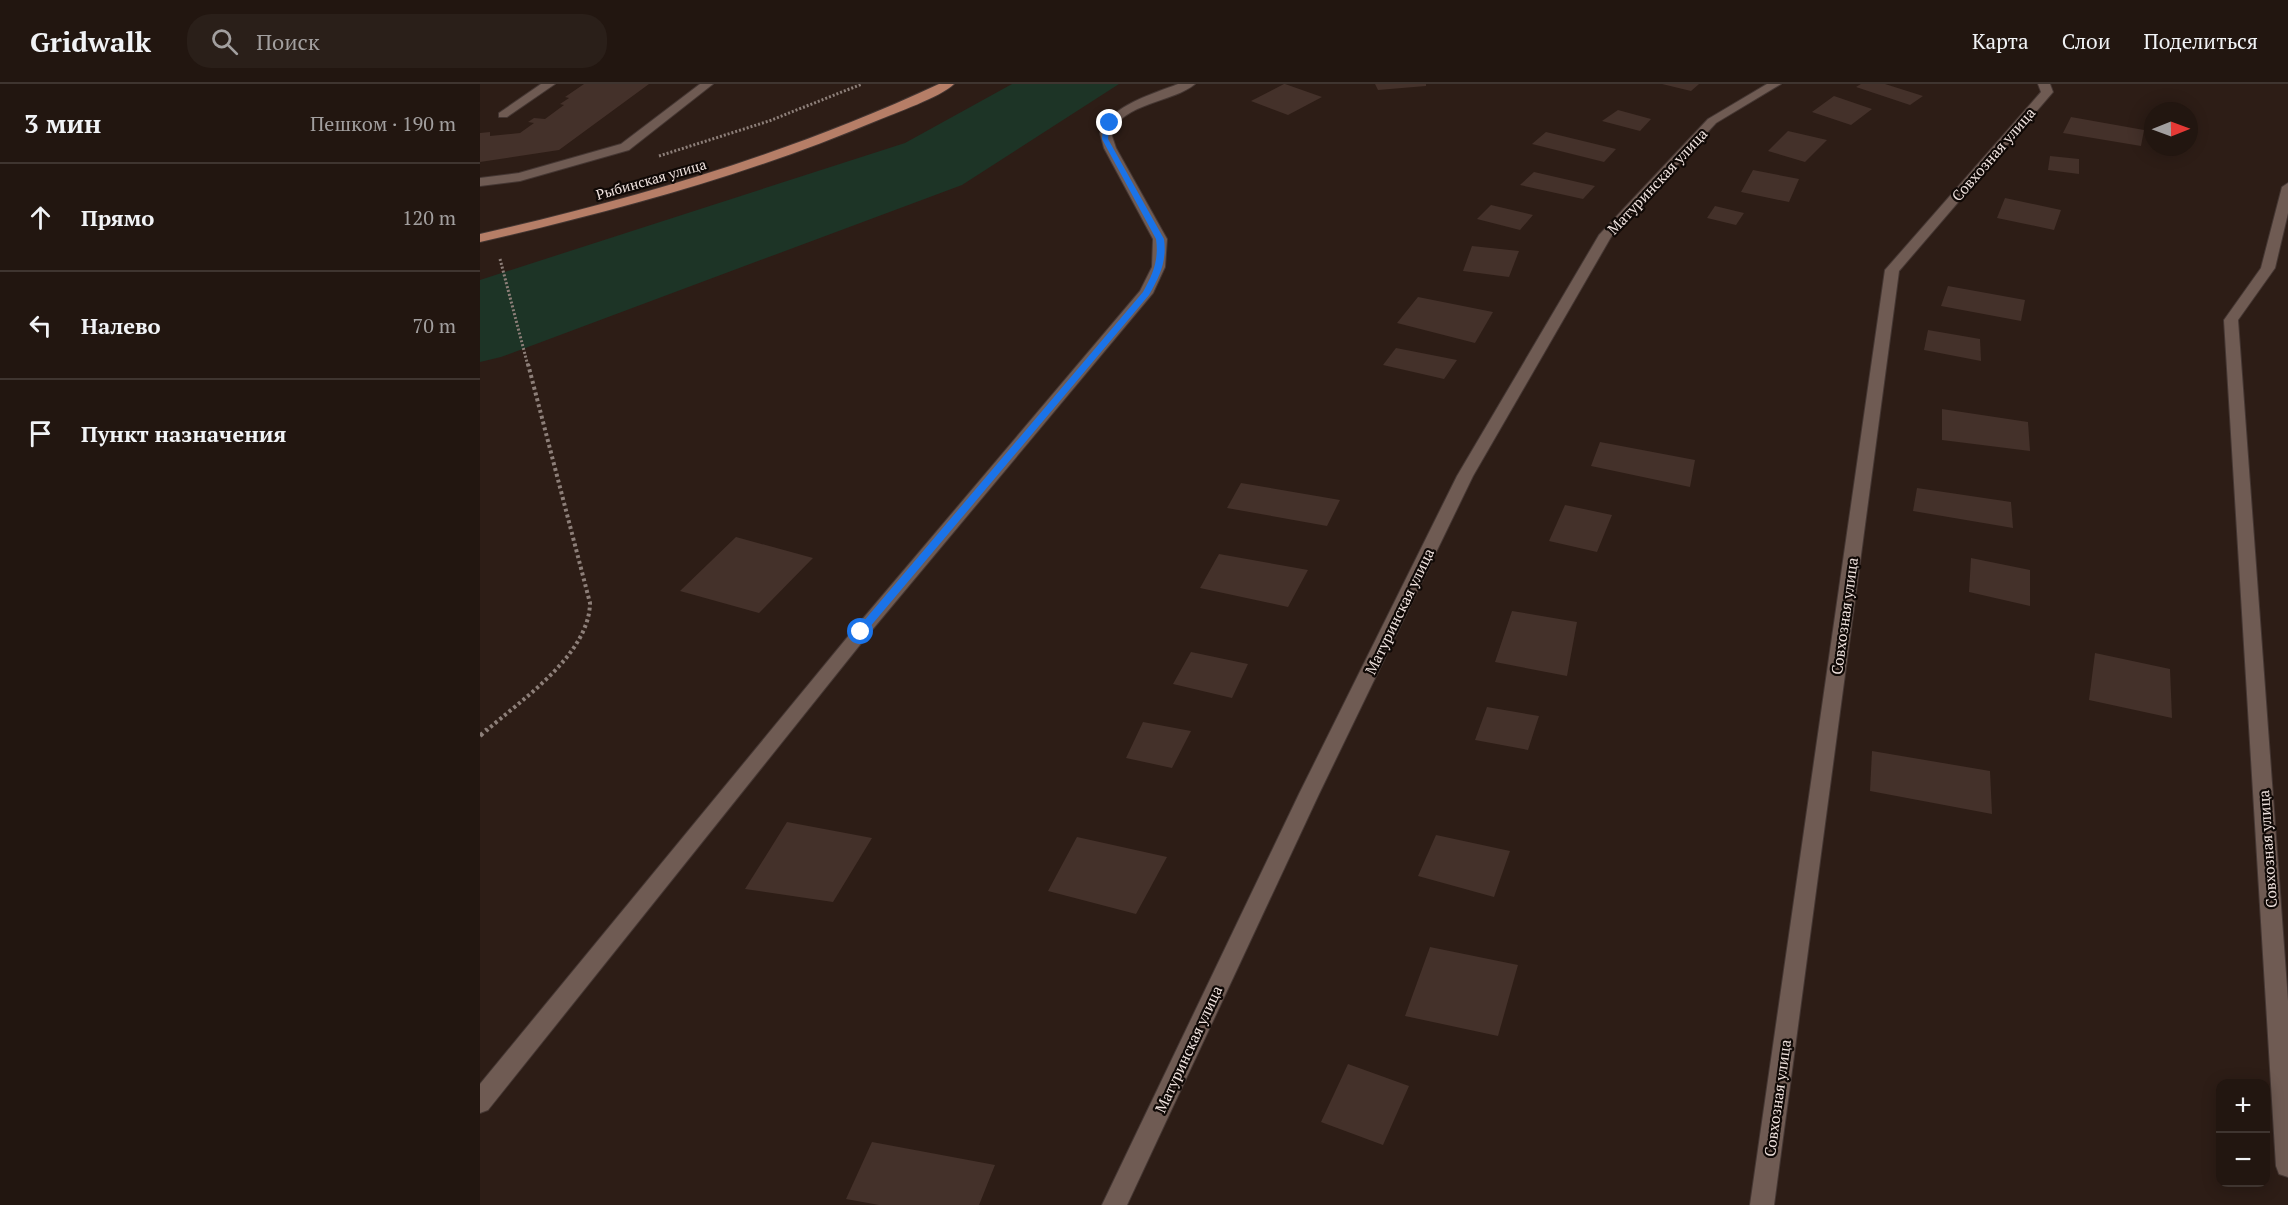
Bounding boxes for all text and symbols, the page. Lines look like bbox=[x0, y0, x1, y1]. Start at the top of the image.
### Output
search box bbox=[187, 14, 607, 68]
text: Gridwalk bbox=[30, 23, 151, 60]
icon: search bbox=[208, 25, 241, 58]
text: Поиск bbox=[256, 27, 320, 56]
text: Карта bbox=[1972, 27, 2029, 55]
text: Слои bbox=[2062, 27, 2111, 55]
text: Поделиться bbox=[2144, 27, 2258, 55]
north arrow bbox=[2144, 102, 2198, 156]
street label: Совхозная улица bbox=[1947, 103, 2040, 205]
text: 3 мин bbox=[24, 106, 101, 140]
route end bbox=[1096, 109, 1122, 135]
text: Пешком · 190 m bbox=[310, 110, 456, 137]
street label: Матуринская улица bbox=[1603, 123, 1712, 238]
street label: Рыбинская улица bbox=[594, 154, 708, 204]
icon: ahead bbox=[24, 201, 57, 234]
text: Прямо bbox=[81, 203, 154, 232]
text: 120 m bbox=[402, 204, 456, 231]
icon: left bbox=[24, 309, 57, 342]
text: Налево bbox=[81, 311, 161, 340]
text: 70 m bbox=[413, 312, 456, 339]
icon: arrive bbox=[24, 417, 57, 450]
text: Пункт назначения bbox=[81, 419, 286, 448]
street label: Матуринская улица bbox=[1360, 544, 1438, 677]
street label: Совхозная улица bbox=[1826, 556, 1862, 676]
route start bbox=[847, 618, 873, 644]
street label: Совхозная улица bbox=[2253, 789, 2281, 909]
street label: Матуринская улица bbox=[1150, 982, 1226, 1116]
street label: Совхозная улица bbox=[1759, 1038, 1795, 1158]
map controls bbox=[2216, 1079, 2270, 1187]
button: + bbox=[2216, 1079, 2270, 1133]
button: − bbox=[2216, 1133, 2270, 1187]

